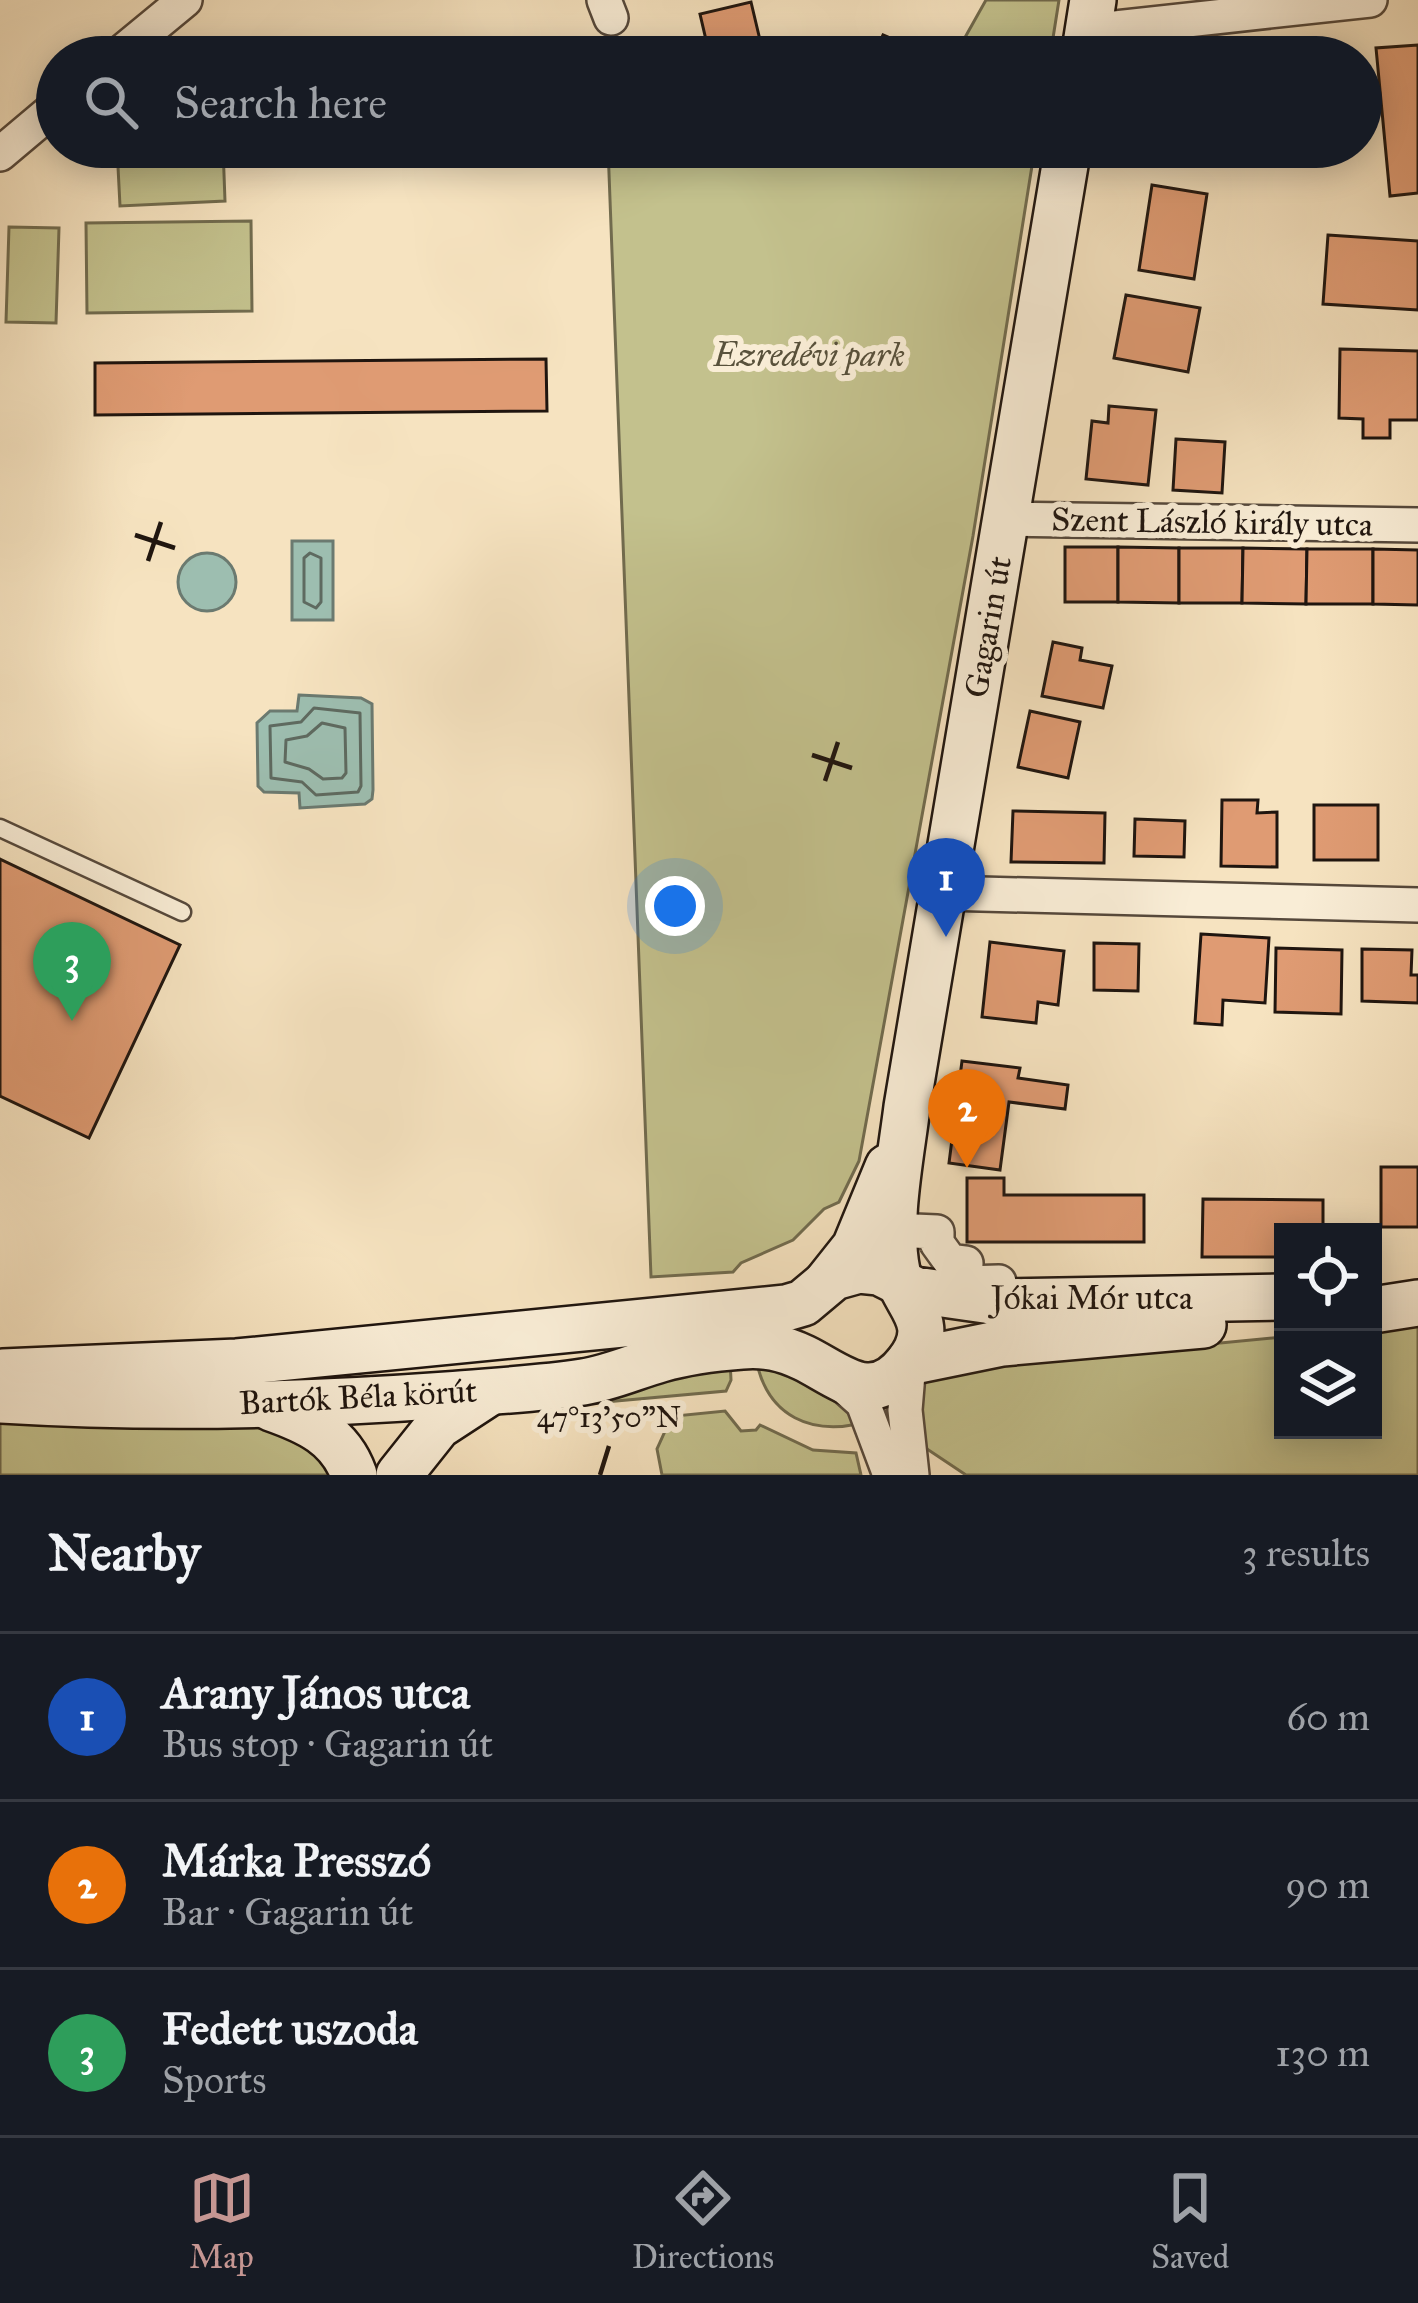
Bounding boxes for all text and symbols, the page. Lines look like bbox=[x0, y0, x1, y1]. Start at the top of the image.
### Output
search box bbox=[36, 36, 1382, 168]
icon: search bbox=[78, 69, 144, 135]
text: Search here bbox=[174, 75, 387, 130]
park label: Ezredévi park bbox=[712, 335, 905, 376]
street label: Szent László király utca bbox=[1051, 499, 1373, 545]
street label: Gagarin út bbox=[956, 553, 1020, 701]
pin: 1 bbox=[907, 838, 985, 937]
your location bbox=[645, 876, 705, 936]
pin: 3 bbox=[33, 922, 111, 1021]
pin: 2 bbox=[928, 1069, 1006, 1168]
map controls bbox=[1274, 1223, 1382, 1439]
button: locate bbox=[1274, 1223, 1382, 1331]
street label: Jókai Mór utca bbox=[988, 1278, 1193, 1319]
button: layers bbox=[1274, 1331, 1382, 1439]
street label: Bartók Béla körút bbox=[238, 1371, 478, 1423]
text: 47°13'50"N bbox=[537, 1399, 681, 1435]
text: Nearby bbox=[48, 1522, 200, 1584]
text: 3 results bbox=[1242, 1529, 1370, 1577]
text: Arany János utca bbox=[162, 1665, 470, 1720]
text: 1 bbox=[79, 1693, 95, 1741]
text: 60 m bbox=[1286, 1693, 1370, 1741]
text: Bus stop · Gagarin út bbox=[162, 1720, 493, 1768]
text: Márka Presszó bbox=[162, 1833, 431, 1888]
text: 2 bbox=[77, 1861, 97, 1909]
text: 90 m bbox=[1285, 1861, 1370, 1909]
text: Bar · Gagarin út bbox=[162, 1888, 413, 1936]
text: Fedett uszoda bbox=[162, 2001, 418, 2056]
text: 3 bbox=[79, 2029, 95, 2077]
text: 130 m bbox=[1275, 2029, 1370, 2077]
text: Sports bbox=[162, 2056, 266, 2104]
tab: Map bbox=[189, 2165, 255, 2277]
tab: Directions bbox=[632, 2165, 774, 2277]
tab: Saved bbox=[1151, 2165, 1229, 2277]

